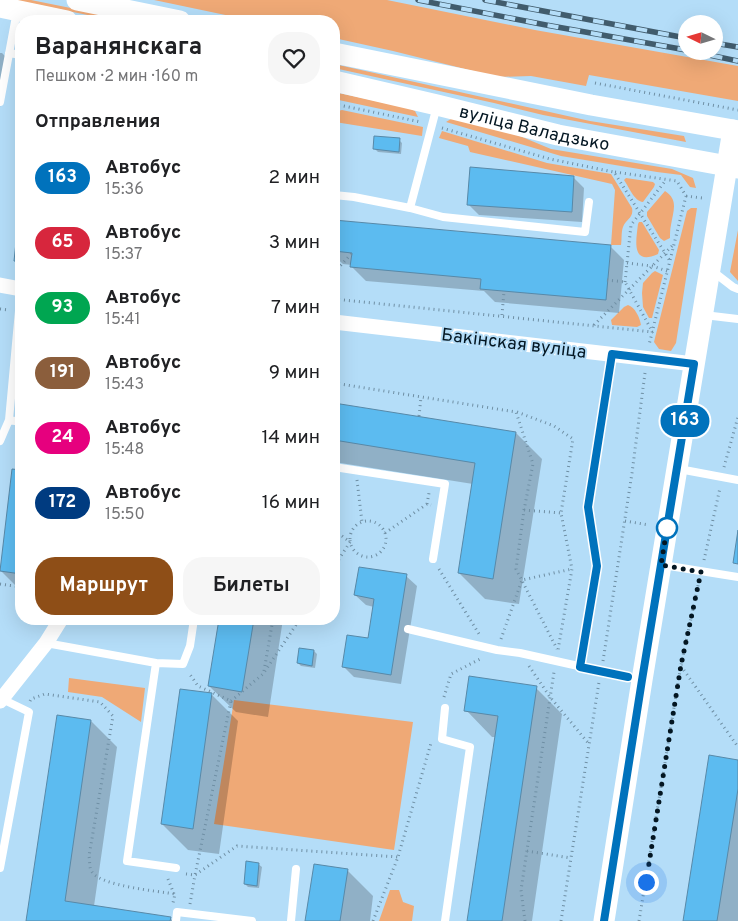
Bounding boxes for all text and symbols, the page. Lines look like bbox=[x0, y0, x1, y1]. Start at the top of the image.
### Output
north arrow bbox=[678, 15, 722, 60]
map controls bbox=[678, 15, 723, 60]
button: heart bbox=[268, 32, 320, 84]
text: Варанянскага bbox=[35, 33, 202, 63]
text: Пешком · 2 мин · 160 m bbox=[35, 67, 198, 87]
street label: вуліца Валадзько bbox=[457, 101, 611, 157]
text: Отправления bbox=[35, 110, 161, 134]
text: Автобус bbox=[105, 156, 181, 180]
text: 163 bbox=[48, 166, 77, 189]
text: 2 мин bbox=[268, 166, 320, 190]
text: 15:36 bbox=[105, 180, 144, 200]
text: Автобус bbox=[105, 221, 181, 245]
text: 65 bbox=[51, 231, 74, 254]
text: 3 мин bbox=[269, 231, 320, 255]
text: 15:37 bbox=[105, 245, 142, 265]
text: Автобус bbox=[105, 286, 181, 310]
text: 93 bbox=[52, 296, 73, 319]
text: 7 мин bbox=[271, 296, 320, 320]
text: 15:41 bbox=[105, 310, 140, 330]
street label: Бакінская вуліца bbox=[440, 324, 588, 365]
text: Автобус bbox=[105, 351, 181, 375]
text: 191 bbox=[50, 361, 75, 384]
text: 9 мин bbox=[269, 361, 320, 385]
text: 15:43 bbox=[105, 375, 144, 395]
line badge: 163 bbox=[656, 405, 714, 437]
text: 163 bbox=[670, 409, 700, 432]
text: Автобус bbox=[105, 416, 181, 440]
text: 24 bbox=[51, 426, 74, 449]
text: 14 мин bbox=[262, 426, 320, 450]
text: 15:48 bbox=[105, 440, 144, 460]
text: Автобус bbox=[105, 481, 181, 505]
text: 172 bbox=[49, 491, 76, 514]
text: 16 мин bbox=[262, 491, 320, 515]
text: 15:50 bbox=[105, 505, 145, 525]
unlabelled marker bbox=[656, 517, 678, 539]
button: Маршрут bbox=[35, 557, 173, 615]
button: Билеты bbox=[183, 557, 320, 615]
your location bbox=[634, 870, 659, 895]

